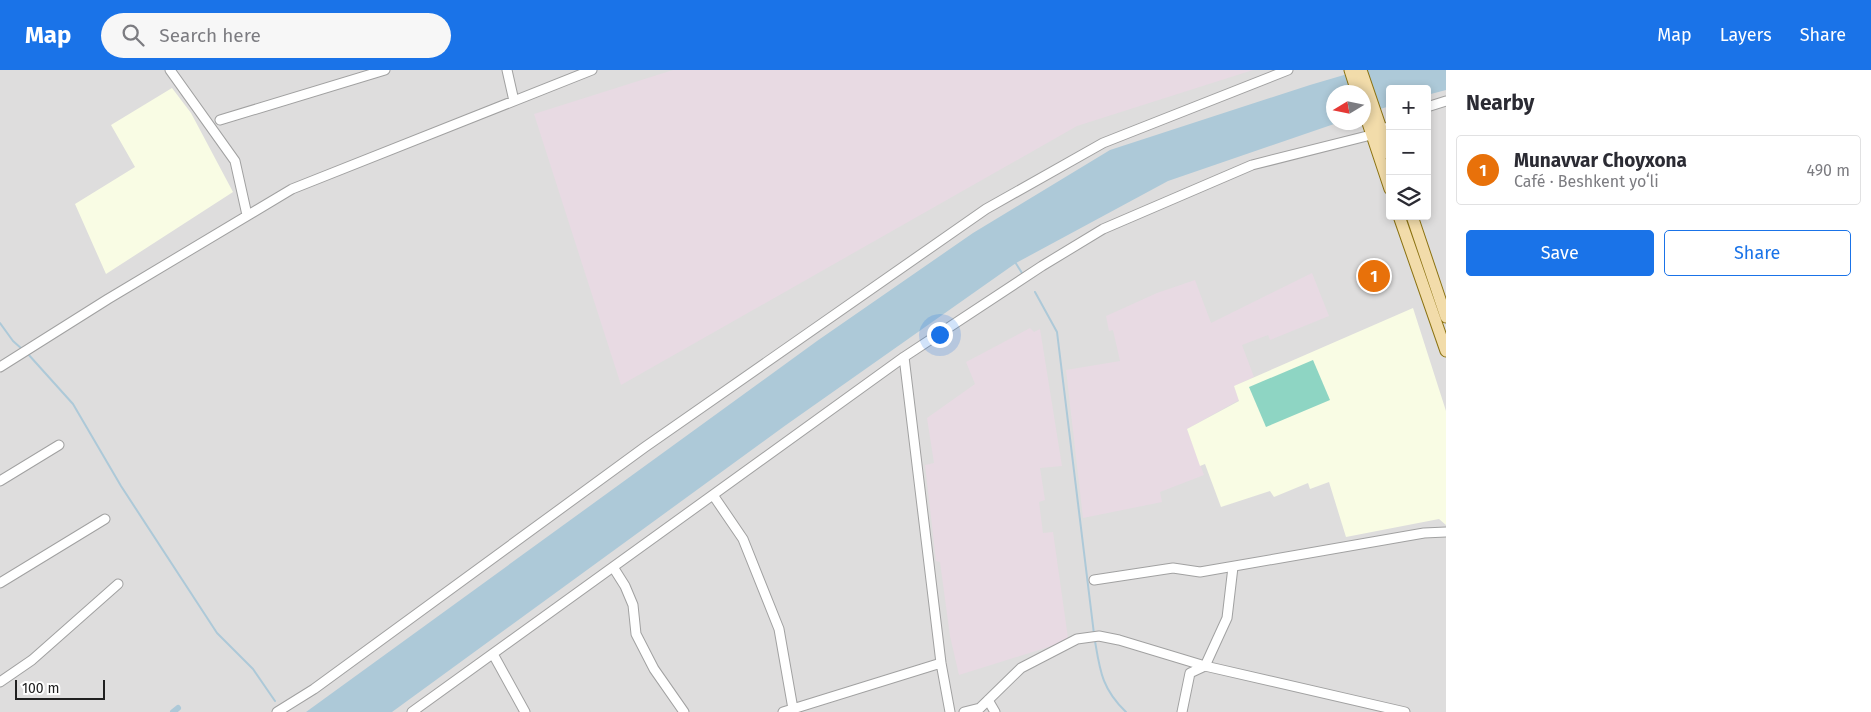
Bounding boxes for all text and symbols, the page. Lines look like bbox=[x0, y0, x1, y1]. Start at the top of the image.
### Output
search box bbox=[101, 13, 451, 58]
text: Map bbox=[25, 21, 71, 49]
icon: search bbox=[119, 21, 147, 49]
text: Search here bbox=[159, 24, 261, 47]
text: Map bbox=[1657, 24, 1692, 46]
text: Layers bbox=[1720, 24, 1772, 46]
text: Share bbox=[1800, 24, 1846, 46]
north arrow bbox=[1326, 85, 1371, 130]
map controls bbox=[1386, 85, 1431, 220]
button: + bbox=[1386, 85, 1431, 130]
text: Nearby bbox=[1466, 90, 1534, 116]
button: − bbox=[1386, 130, 1431, 175]
text: Munavvar Choyxona bbox=[1514, 149, 1687, 172]
text: 1 bbox=[1479, 161, 1487, 180]
text: 490 m bbox=[1807, 161, 1850, 180]
text: Café · Beshkent yoʻli bbox=[1514, 172, 1659, 191]
button: layers bbox=[1386, 175, 1431, 220]
button: Save bbox=[1466, 230, 1654, 276]
button: Share bbox=[1664, 230, 1851, 276]
pin: 1 bbox=[1358, 257, 1390, 295]
your location bbox=[927, 322, 953, 348]
scale bar bbox=[15, 677, 105, 700]
text: 100 m bbox=[22, 680, 59, 697]

